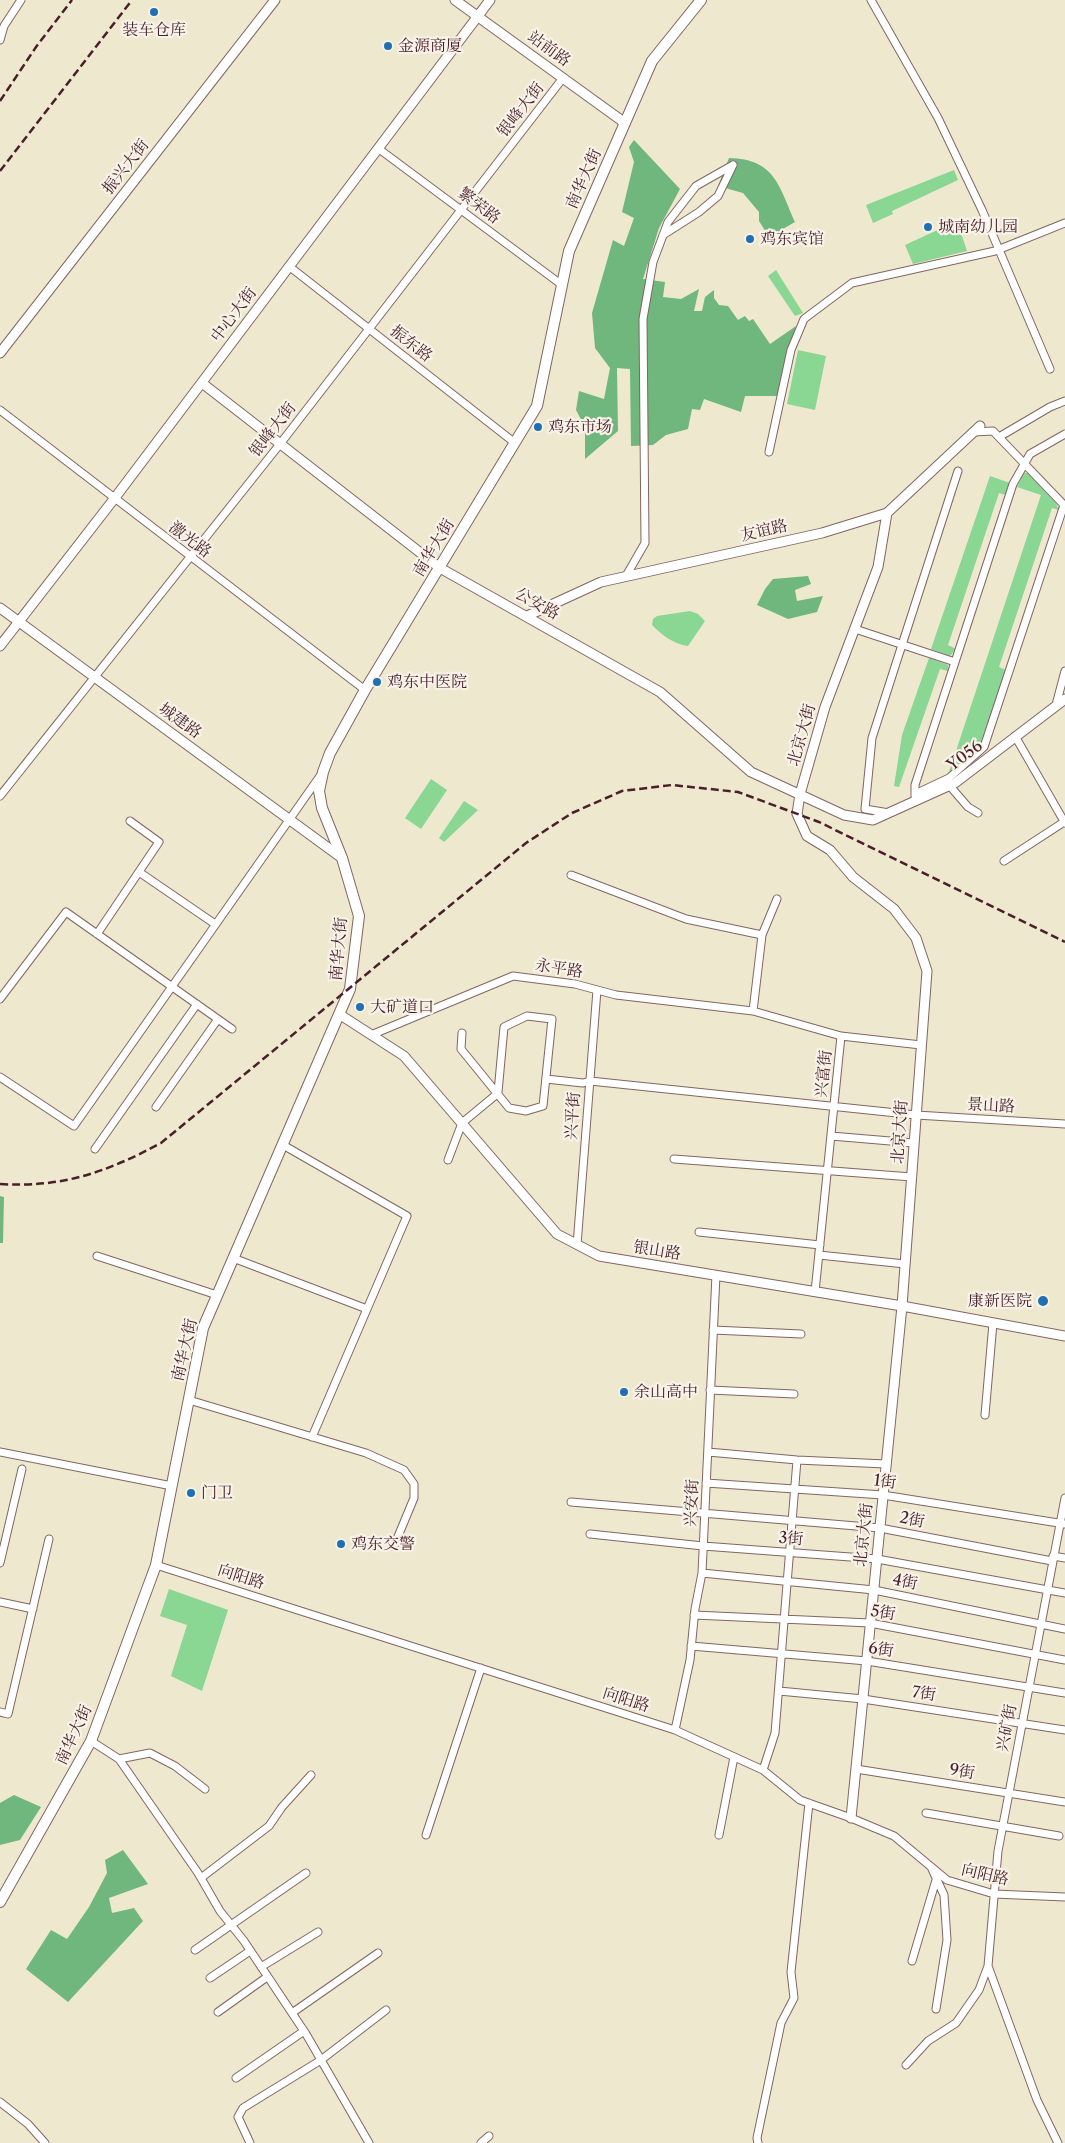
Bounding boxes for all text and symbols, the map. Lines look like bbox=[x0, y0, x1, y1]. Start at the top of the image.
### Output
marker: 装车仓库 bbox=[148, 6, 160, 18]
place label: 装车仓库 bbox=[122, 20, 186, 40]
street label: 站前路 bbox=[524, 27, 574, 71]
place label: 金源商厦 bbox=[398, 36, 462, 56]
marker: 金源商厦 bbox=[382, 40, 394, 52]
street label: 银峰大街 bbox=[494, 79, 548, 141]
street label: 振兴大街 bbox=[99, 136, 153, 198]
street label: 南华大街 bbox=[562, 146, 606, 212]
street label: 繁荣路 bbox=[454, 184, 504, 228]
place label: 城南幼儿园 bbox=[938, 217, 1018, 237]
marker: 城南幼儿园 bbox=[922, 221, 934, 233]
place label: 鸡东宾馆 bbox=[760, 229, 824, 249]
marker: 鸡东宾馆 bbox=[744, 233, 756, 245]
street label: 中心大街 bbox=[207, 284, 261, 346]
street label: 振东路 bbox=[386, 322, 436, 366]
street label: 银峰大街 bbox=[246, 399, 300, 461]
place label: 鸡东市场 bbox=[548, 417, 612, 437]
marker: 鸡东市场 bbox=[532, 421, 544, 433]
street label: 南华大街 bbox=[409, 516, 459, 580]
street label: 友谊路 bbox=[738, 516, 790, 546]
street label: 激光路 bbox=[165, 518, 215, 562]
street label: 公安路 bbox=[511, 584, 563, 624]
place label: 鸡东中医院 bbox=[387, 672, 467, 692]
marker: 鸡东中医院 bbox=[371, 676, 383, 688]
street label: 城建路 bbox=[155, 699, 205, 743]
street label: 北京大街 bbox=[784, 702, 820, 768]
street label: Y056 bbox=[944, 737, 986, 775]
street label: 南华大街 bbox=[327, 916, 351, 982]
street label: 永平路 bbox=[534, 956, 584, 982]
place label: 大矿道口 bbox=[370, 997, 434, 1017]
marker: 大矿道口 bbox=[354, 1001, 366, 1013]
street label: 兴富街 bbox=[812, 1049, 836, 1099]
street label: 兴平街 bbox=[562, 1091, 584, 1141]
street label: 景山路 bbox=[967, 1095, 1015, 1117]
street label: 北京大街 bbox=[888, 1099, 912, 1165]
street label: 银山路 bbox=[632, 1238, 682, 1264]
place label: 康新医院 bbox=[968, 1291, 1032, 1311]
marker: 康新医院 bbox=[1036, 1294, 1050, 1308]
street label: 南华大街 bbox=[168, 1317, 202, 1383]
place label: 余山高中 bbox=[634, 1382, 698, 1402]
marker: 余山高中 bbox=[618, 1386, 630, 1398]
street label: 1街 bbox=[873, 1471, 897, 1493]
street label: 兴安街 bbox=[681, 1479, 703, 1527]
place label: 门卫 bbox=[201, 1483, 233, 1503]
marker: 门卫 bbox=[185, 1487, 197, 1499]
street label: 北京大街 bbox=[851, 1502, 877, 1568]
street label: 2街 bbox=[898, 1508, 926, 1532]
street label: 3街 bbox=[778, 1529, 804, 1549]
place label: 鸡东交警 bbox=[351, 1534, 415, 1554]
marker: 鸡东交警 bbox=[335, 1538, 347, 1550]
street label: 向阳路 bbox=[215, 1560, 267, 1594]
street label: 4街 bbox=[891, 1570, 919, 1594]
street label: 5街 bbox=[869, 1602, 897, 1624]
street label: 6街 bbox=[867, 1639, 895, 1661]
street label: 向阳路 bbox=[600, 1683, 652, 1717]
street label: 7街 bbox=[911, 1683, 937, 1705]
street label: 南华大街 bbox=[52, 1702, 96, 1768]
street label: 兴矿街 bbox=[993, 1703, 1021, 1753]
street label: 9街 bbox=[948, 1761, 976, 1783]
street label: 向阳路 bbox=[959, 1860, 1011, 1890]

